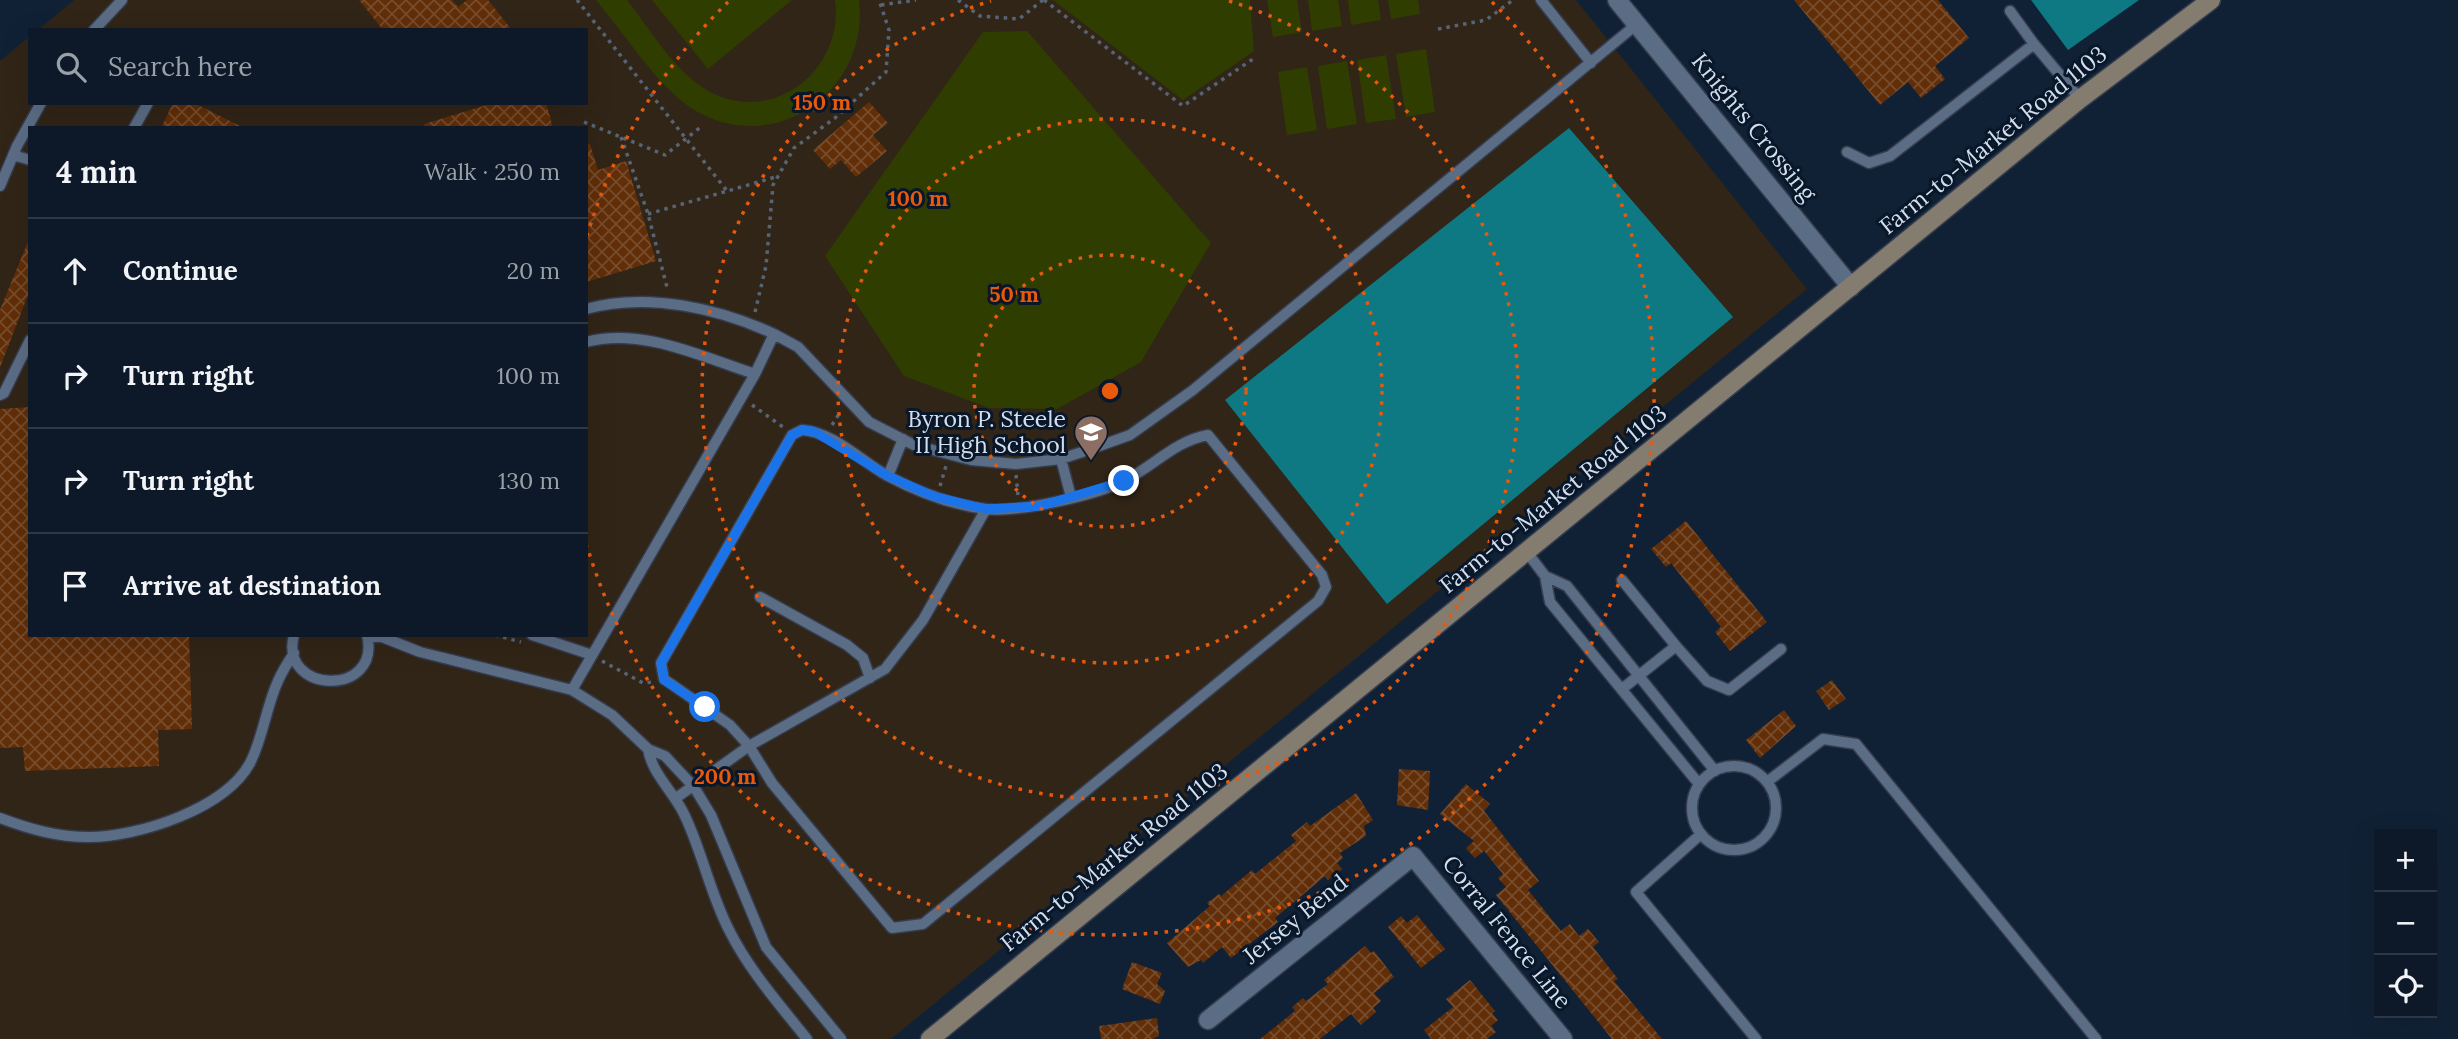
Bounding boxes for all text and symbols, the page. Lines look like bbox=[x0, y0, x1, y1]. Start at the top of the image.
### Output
search box bbox=[28, 28, 588, 105]
street label: Farm-to-Market Road 1103 bbox=[1873, 39, 2112, 240]
street label: Knights Crossing bbox=[1686, 47, 1824, 208]
icon: search bbox=[52, 48, 90, 86]
text: Search here bbox=[108, 50, 252, 83]
text: 150 m bbox=[793, 89, 851, 116]
text: 4 min bbox=[56, 153, 137, 191]
text: Walk · 250 m bbox=[424, 157, 560, 186]
text: 100 m bbox=[888, 185, 948, 212]
icon: ahead bbox=[56, 252, 94, 290]
text: Continue bbox=[123, 254, 238, 287]
text: 20 m bbox=[507, 256, 560, 285]
text: 50 m bbox=[989, 281, 1039, 308]
icon: right bbox=[56, 357, 94, 395]
text: Turn right bbox=[123, 359, 254, 392]
text: 100 m bbox=[496, 361, 560, 390]
centre of rings bbox=[1098, 379, 1122, 403]
street label: Farm-to-Market Road 1103 bbox=[1433, 398, 1672, 599]
place label: Byron P. Steele II High School bbox=[907, 404, 1066, 459]
school or university icon: Byron P. Steele II High School bbox=[1072, 413, 1110, 462]
icon: right bbox=[56, 462, 94, 500]
text: Turn right bbox=[123, 464, 254, 497]
route end bbox=[1108, 465, 1139, 496]
text: 130 m bbox=[498, 466, 560, 495]
icon: arrive bbox=[56, 567, 94, 605]
text: Arrive at destination bbox=[123, 569, 381, 602]
route start bbox=[689, 691, 720, 722]
street label: Farm-to-Market Road 1103 bbox=[994, 756, 1233, 957]
text: 200 m bbox=[694, 763, 756, 790]
map controls bbox=[2374, 829, 2437, 1018]
button: + bbox=[2374, 829, 2437, 892]
street label: Corral Fence Line bbox=[1437, 849, 1578, 1014]
street label: Jersey Bend bbox=[1236, 867, 1353, 970]
button: − bbox=[2374, 892, 2437, 955]
button: locate bbox=[2374, 955, 2437, 1018]

